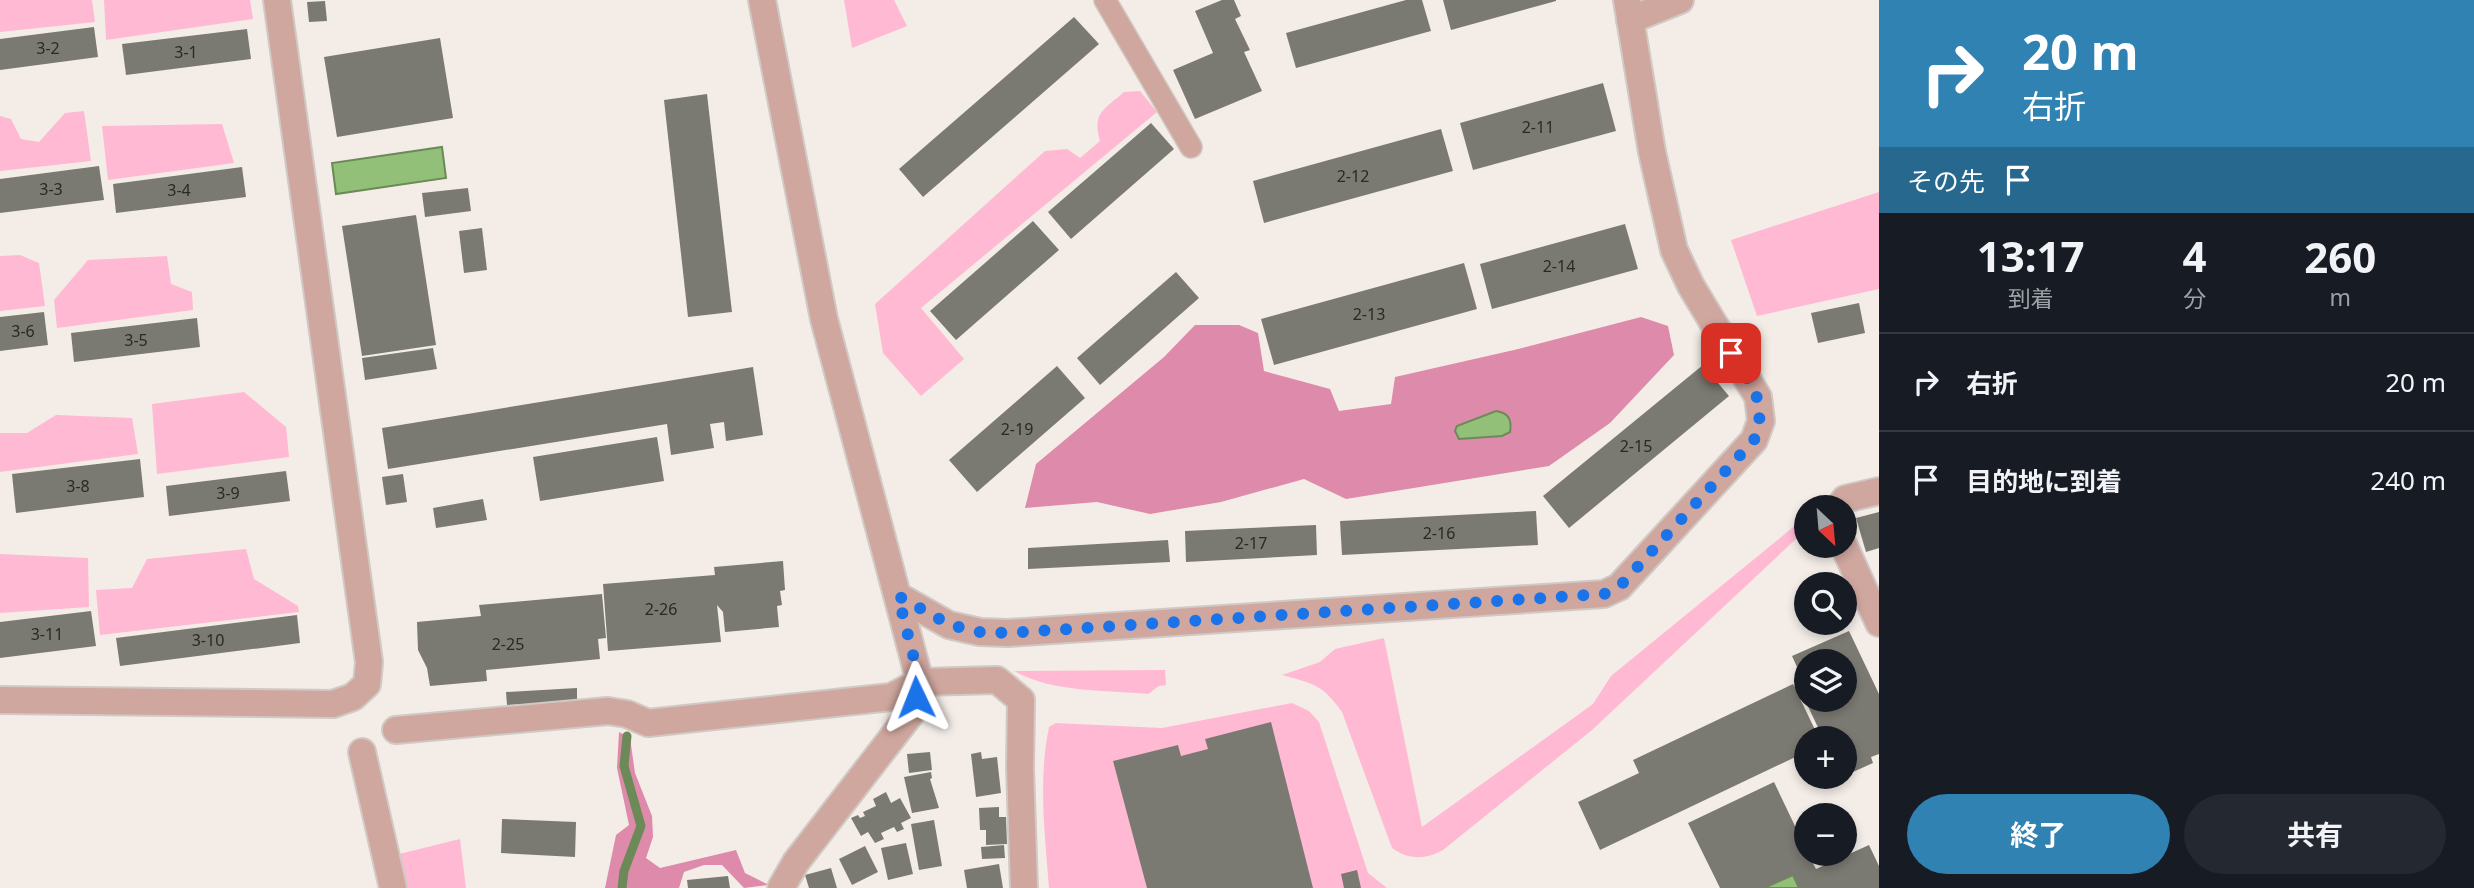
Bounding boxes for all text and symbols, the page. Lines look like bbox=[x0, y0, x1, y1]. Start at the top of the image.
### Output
text: 20 m bbox=[2022, 18, 2139, 84]
icon: right bbox=[1907, 28, 1998, 119]
house number: 3-2 bbox=[36, 37, 60, 59]
house number: 3-1 bbox=[174, 41, 198, 63]
text: 右折 bbox=[2022, 84, 2086, 127]
house number: 2-11 bbox=[1522, 116, 1554, 138]
icon: arrive bbox=[1999, 161, 2037, 199]
text: その先 bbox=[1907, 163, 1985, 199]
house number: 2-12 bbox=[1337, 165, 1369, 187]
house number: 3-3 bbox=[39, 178, 63, 200]
house number: 3-4 bbox=[167, 179, 191, 201]
text: 13:17 bbox=[1977, 227, 2085, 284]
text: 4 bbox=[2182, 227, 2206, 284]
text: 260 bbox=[2304, 228, 2376, 285]
house number: 2-14 bbox=[1543, 255, 1575, 277]
text: m bbox=[2329, 281, 2351, 313]
text: 到着 bbox=[2008, 282, 2054, 314]
text: 分 bbox=[2183, 282, 2206, 314]
house number: 2-13 bbox=[1353, 303, 1385, 325]
house number: 3-6 bbox=[11, 320, 35, 342]
pin bbox=[1701, 323, 1761, 383]
house number: 3-5 bbox=[124, 329, 148, 351]
icon: arrive bbox=[1712, 334, 1750, 372]
icon: right bbox=[1907, 363, 1945, 401]
text: 20 m bbox=[2385, 364, 2446, 400]
text: 右折 bbox=[1966, 365, 2018, 401]
house number: 2-19 bbox=[1001, 418, 1033, 440]
house number: 2-15 bbox=[1620, 435, 1652, 457]
icon: arrive bbox=[1907, 461, 1945, 499]
text: 240 m bbox=[2370, 462, 2446, 498]
text: 目的地に到着 bbox=[1966, 463, 2122, 499]
house number: 3-8 bbox=[66, 475, 90, 497]
house number: 3-9 bbox=[216, 482, 240, 504]
north arrow bbox=[1794, 495, 1857, 558]
map controls bbox=[1794, 495, 1857, 866]
house number: 2-16 bbox=[1423, 522, 1455, 544]
house number: 2-17 bbox=[1235, 532, 1267, 554]
button: search bbox=[1794, 572, 1857, 635]
house number: 2-26 bbox=[645, 598, 677, 620]
house number: 3-11 bbox=[31, 623, 63, 645]
house number: 3-10 bbox=[192, 629, 224, 651]
house number: 2-25 bbox=[492, 633, 524, 655]
button: layers bbox=[1794, 649, 1857, 712]
position arrow bbox=[879, 660, 953, 734]
button: + bbox=[1794, 726, 1857, 789]
button: 終了 bbox=[1907, 794, 2170, 874]
button: 共有 bbox=[2184, 794, 2446, 874]
button: − bbox=[1794, 803, 1857, 866]

